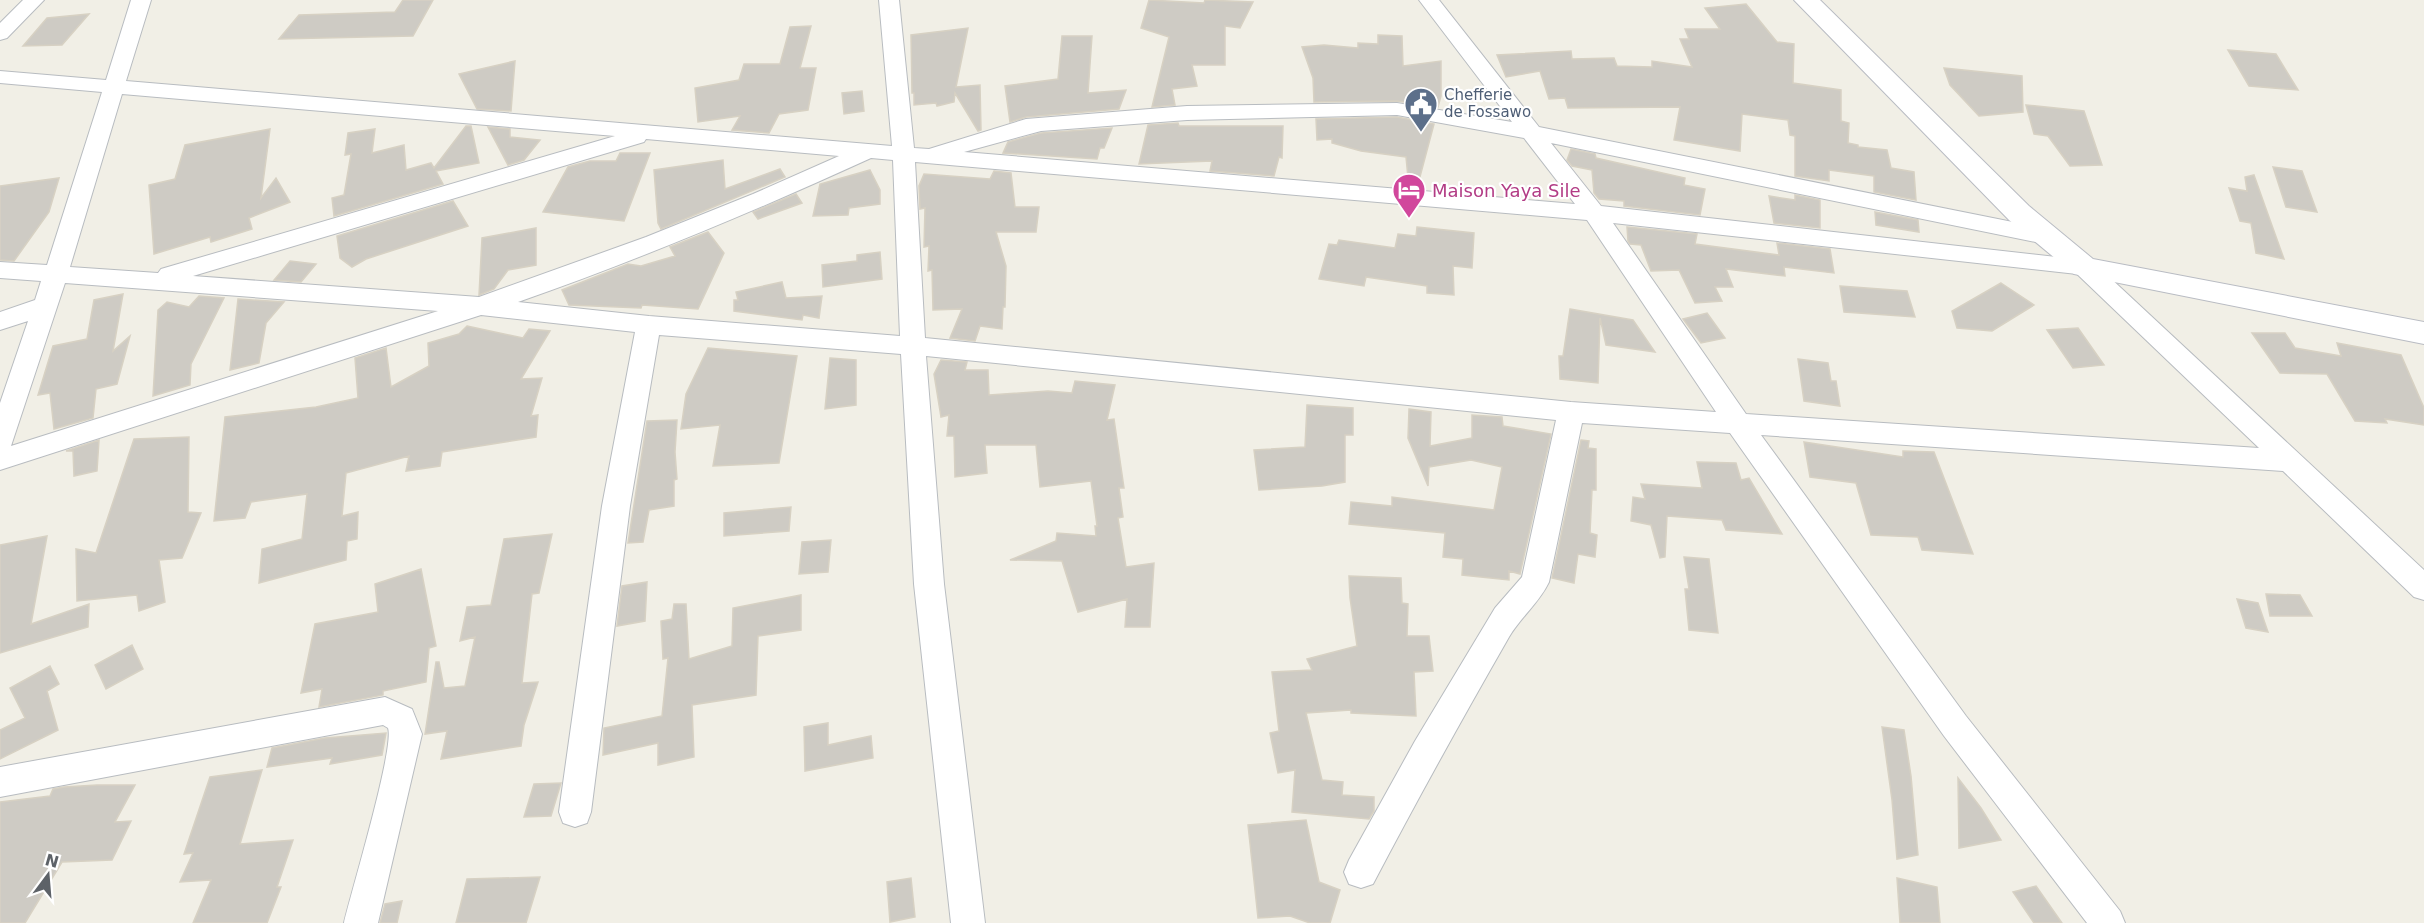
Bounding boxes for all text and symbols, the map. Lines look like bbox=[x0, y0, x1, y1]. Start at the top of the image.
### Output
public building icon: Chefferie de Fossawo bbox=[1403, 86, 1439, 133]
place label: Chefferie de Fossawo bbox=[1444, 86, 1531, 121]
hotel icon: Maison Yaya Sile bbox=[1391, 172, 1427, 219]
place label: Maison Yaya Sile bbox=[1432, 180, 1581, 201]
north arrow bbox=[18, 845, 78, 905]
text: N bbox=[43, 850, 61, 872]

